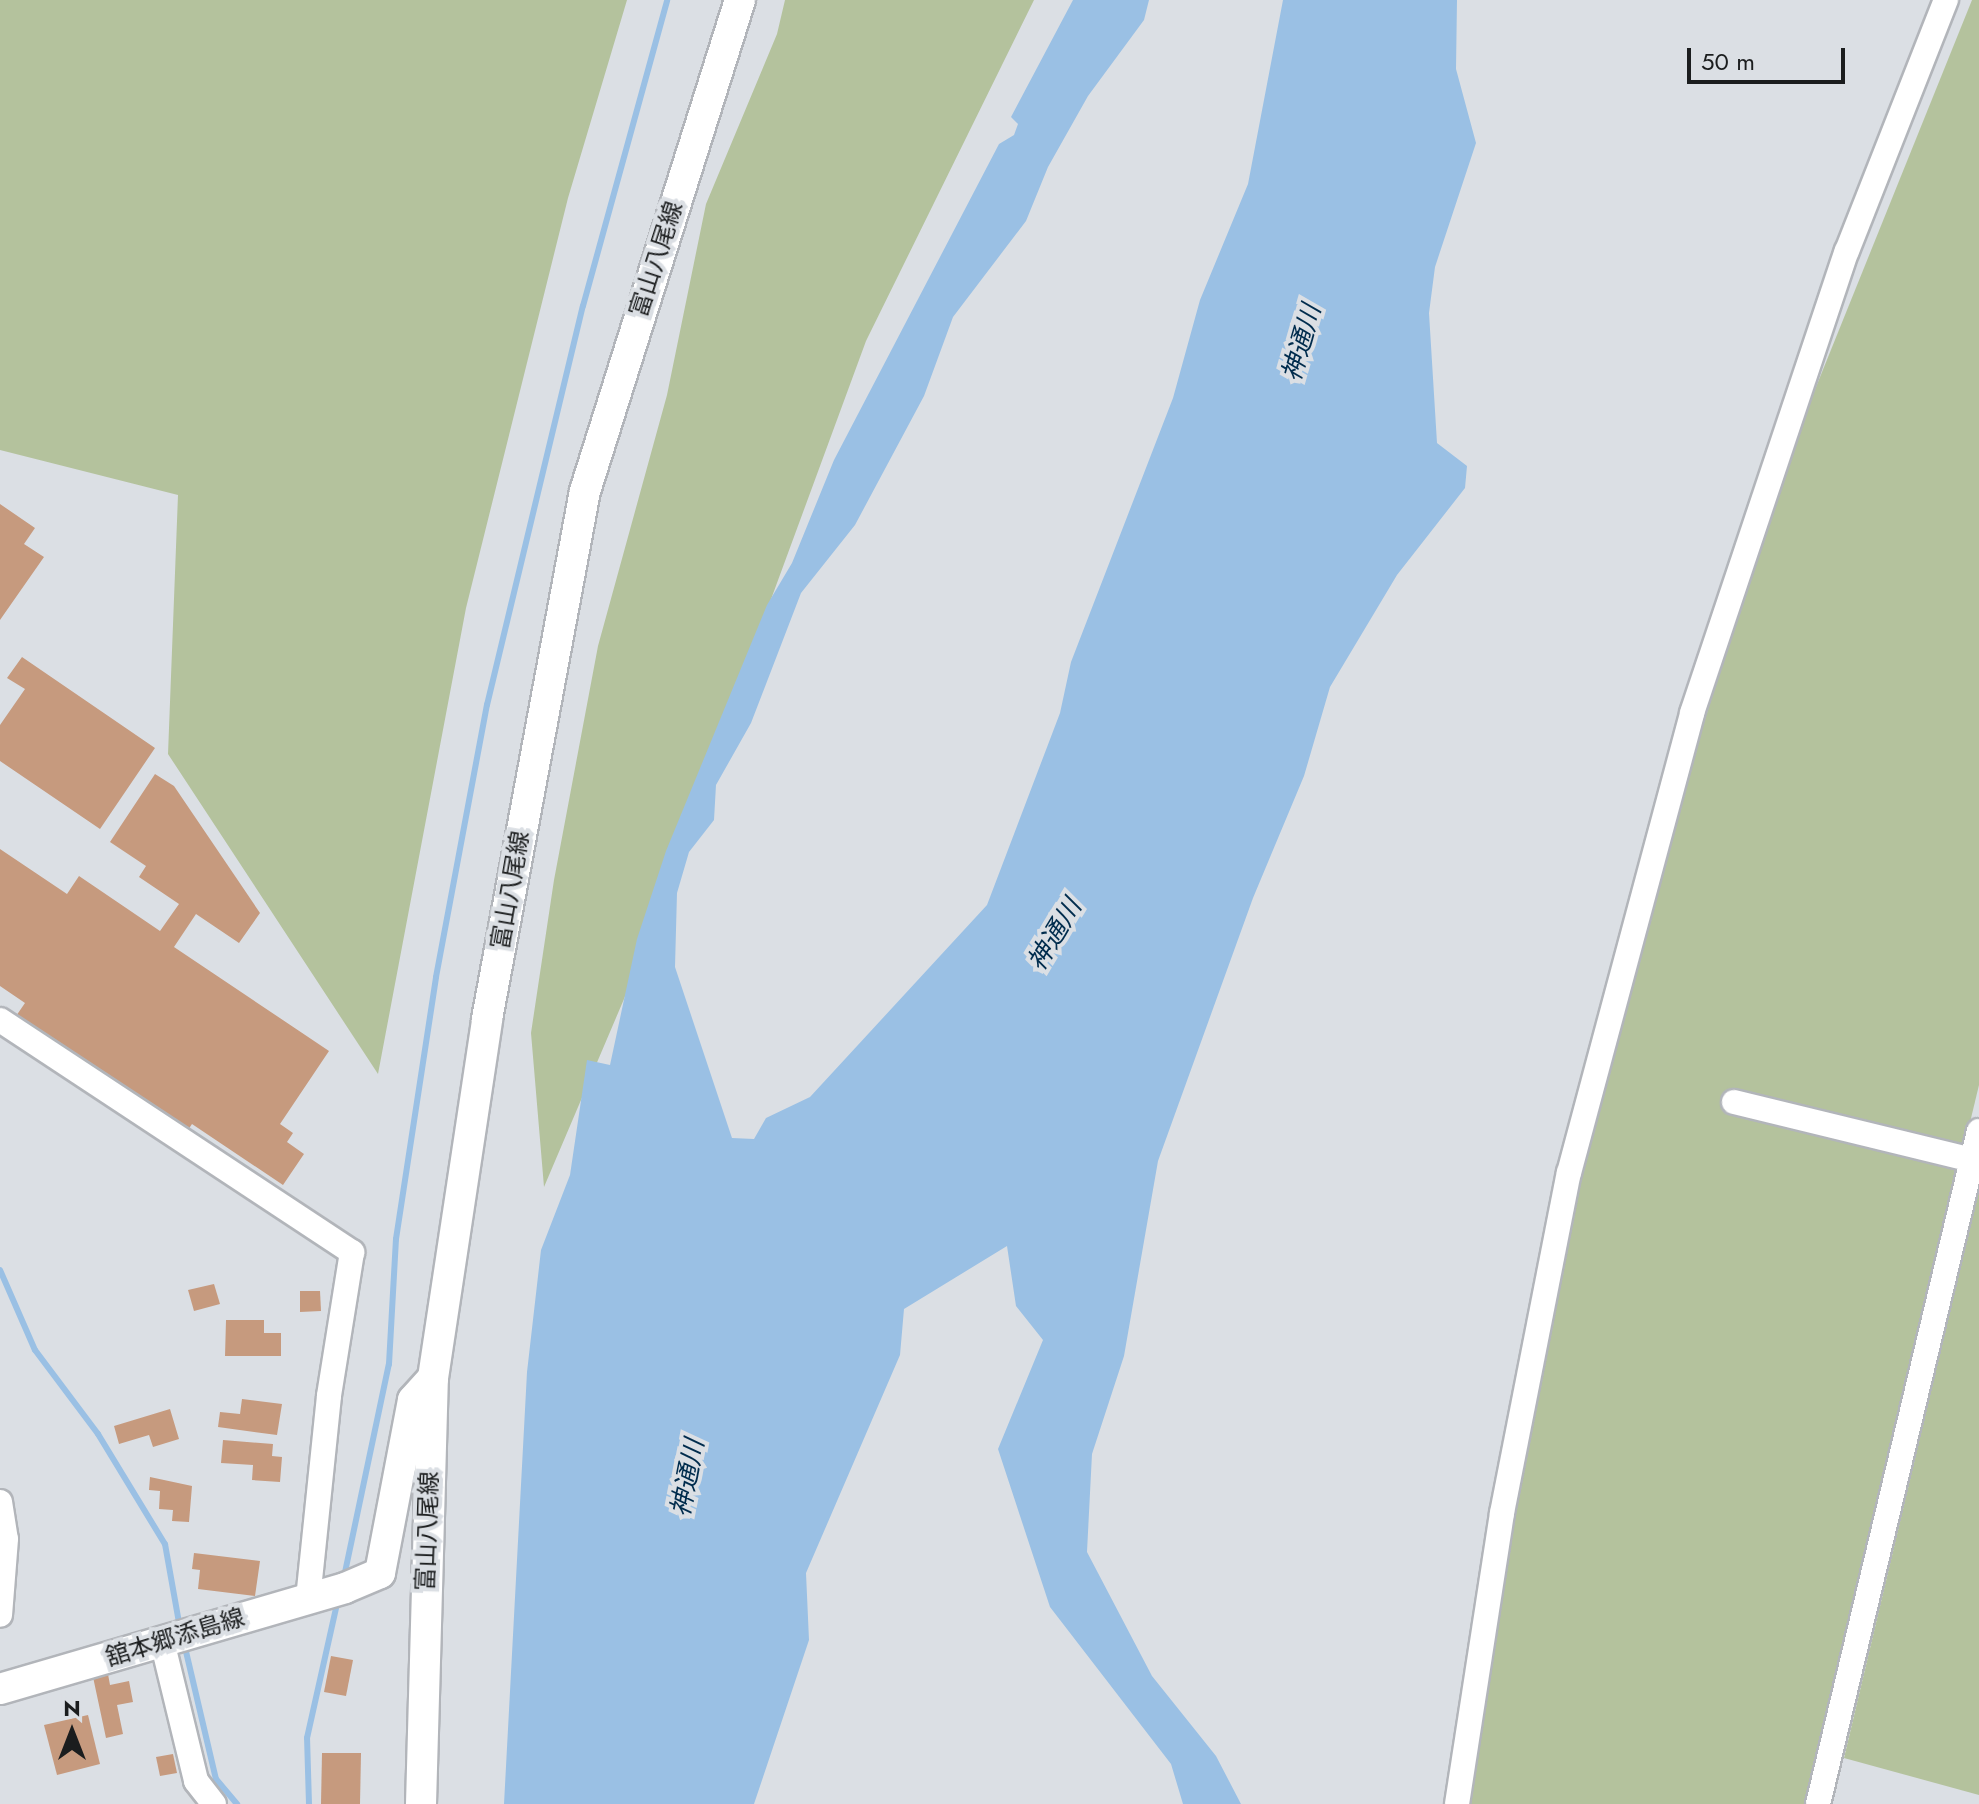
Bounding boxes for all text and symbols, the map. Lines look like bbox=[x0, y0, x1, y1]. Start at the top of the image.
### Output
scale bar bbox=[1691, 32, 1849, 82]
text: 50 m bbox=[1701, 44, 1755, 79]
street label: 富山八尾線 bbox=[624, 197, 688, 321]
water label: 神通川 bbox=[1276, 301, 1328, 385]
street label: 富山八尾線 bbox=[485, 828, 535, 952]
water label: 神通川 bbox=[1022, 894, 1088, 976]
water label: 神通川 bbox=[665, 1437, 711, 1519]
street label: 富山八尾線 bbox=[411, 1471, 443, 1591]
street label: 舘本郷添島線 bbox=[102, 1602, 248, 1672]
north arrow bbox=[32, 1692, 112, 1772]
text: N bbox=[63, 1692, 81, 1724]

